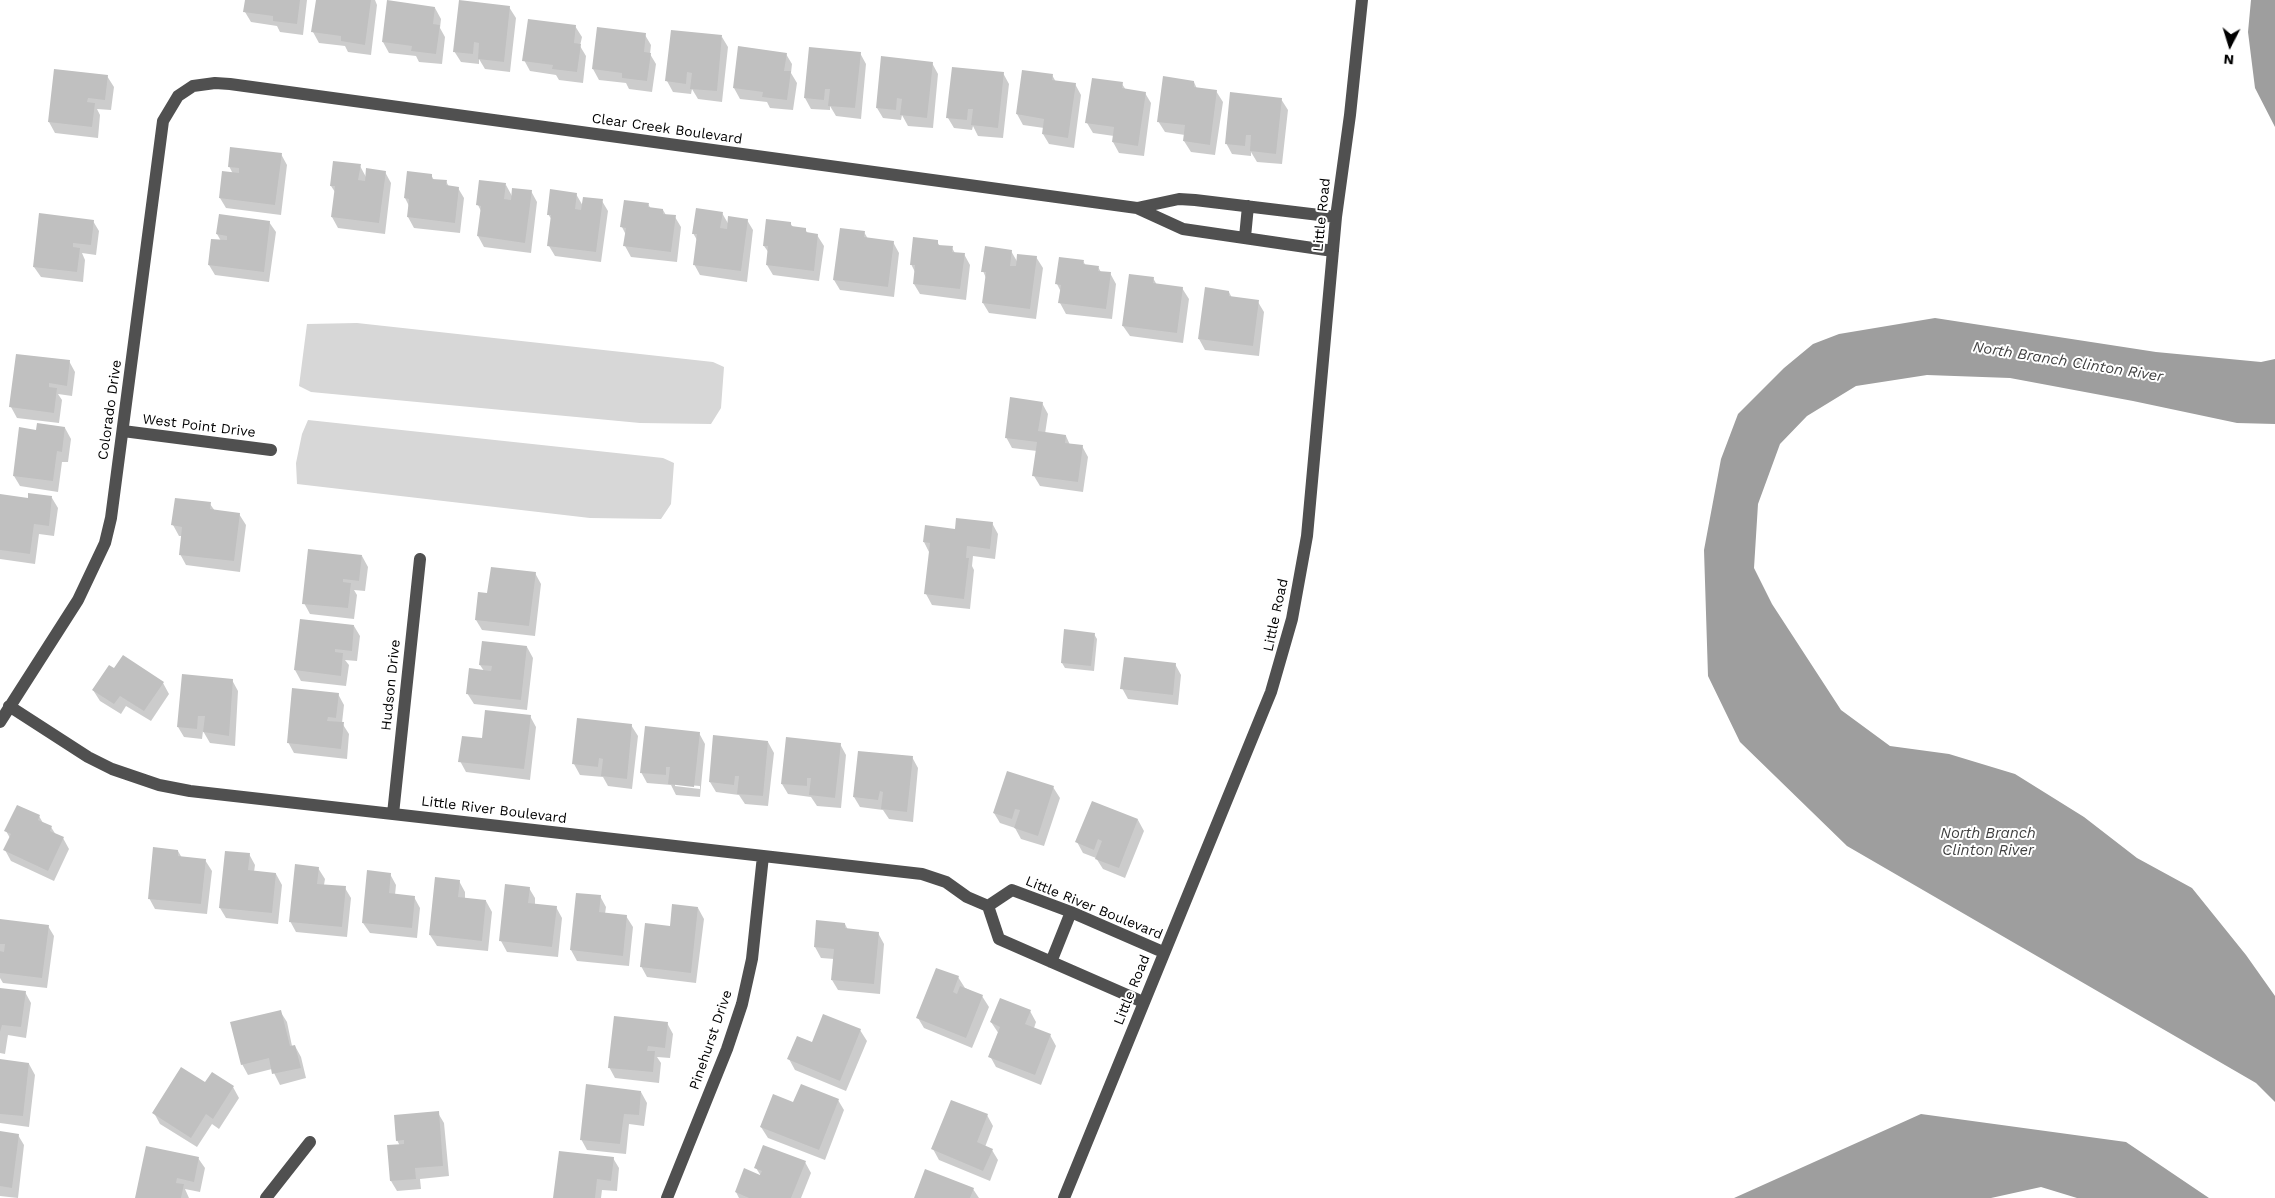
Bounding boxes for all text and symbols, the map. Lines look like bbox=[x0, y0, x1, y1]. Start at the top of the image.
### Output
north arrow bbox=[2205, 20, 2255, 70]
text: N bbox=[2223, 52, 2235, 68]
street label: Clear Creek Boulevard bbox=[591, 110, 743, 148]
street label: Little Road bbox=[1310, 177, 1334, 253]
water label: North Branch Clinton River bbox=[1972, 338, 2164, 386]
street label: Colorado Drive bbox=[95, 359, 125, 461]
street label: West Point Drive bbox=[142, 411, 256, 441]
street label: Little Road bbox=[1260, 577, 1292, 653]
street label: Hudson Drive bbox=[378, 639, 404, 731]
street label: Little River Boulevard bbox=[420, 793, 568, 827]
water label: North Branch Clinton River bbox=[1940, 825, 2036, 860]
street label: Little River Boulevard bbox=[1023, 873, 1165, 943]
street label: Little Road bbox=[1110, 952, 1154, 1028]
street label: Pinehurst Drive bbox=[686, 988, 736, 1092]

